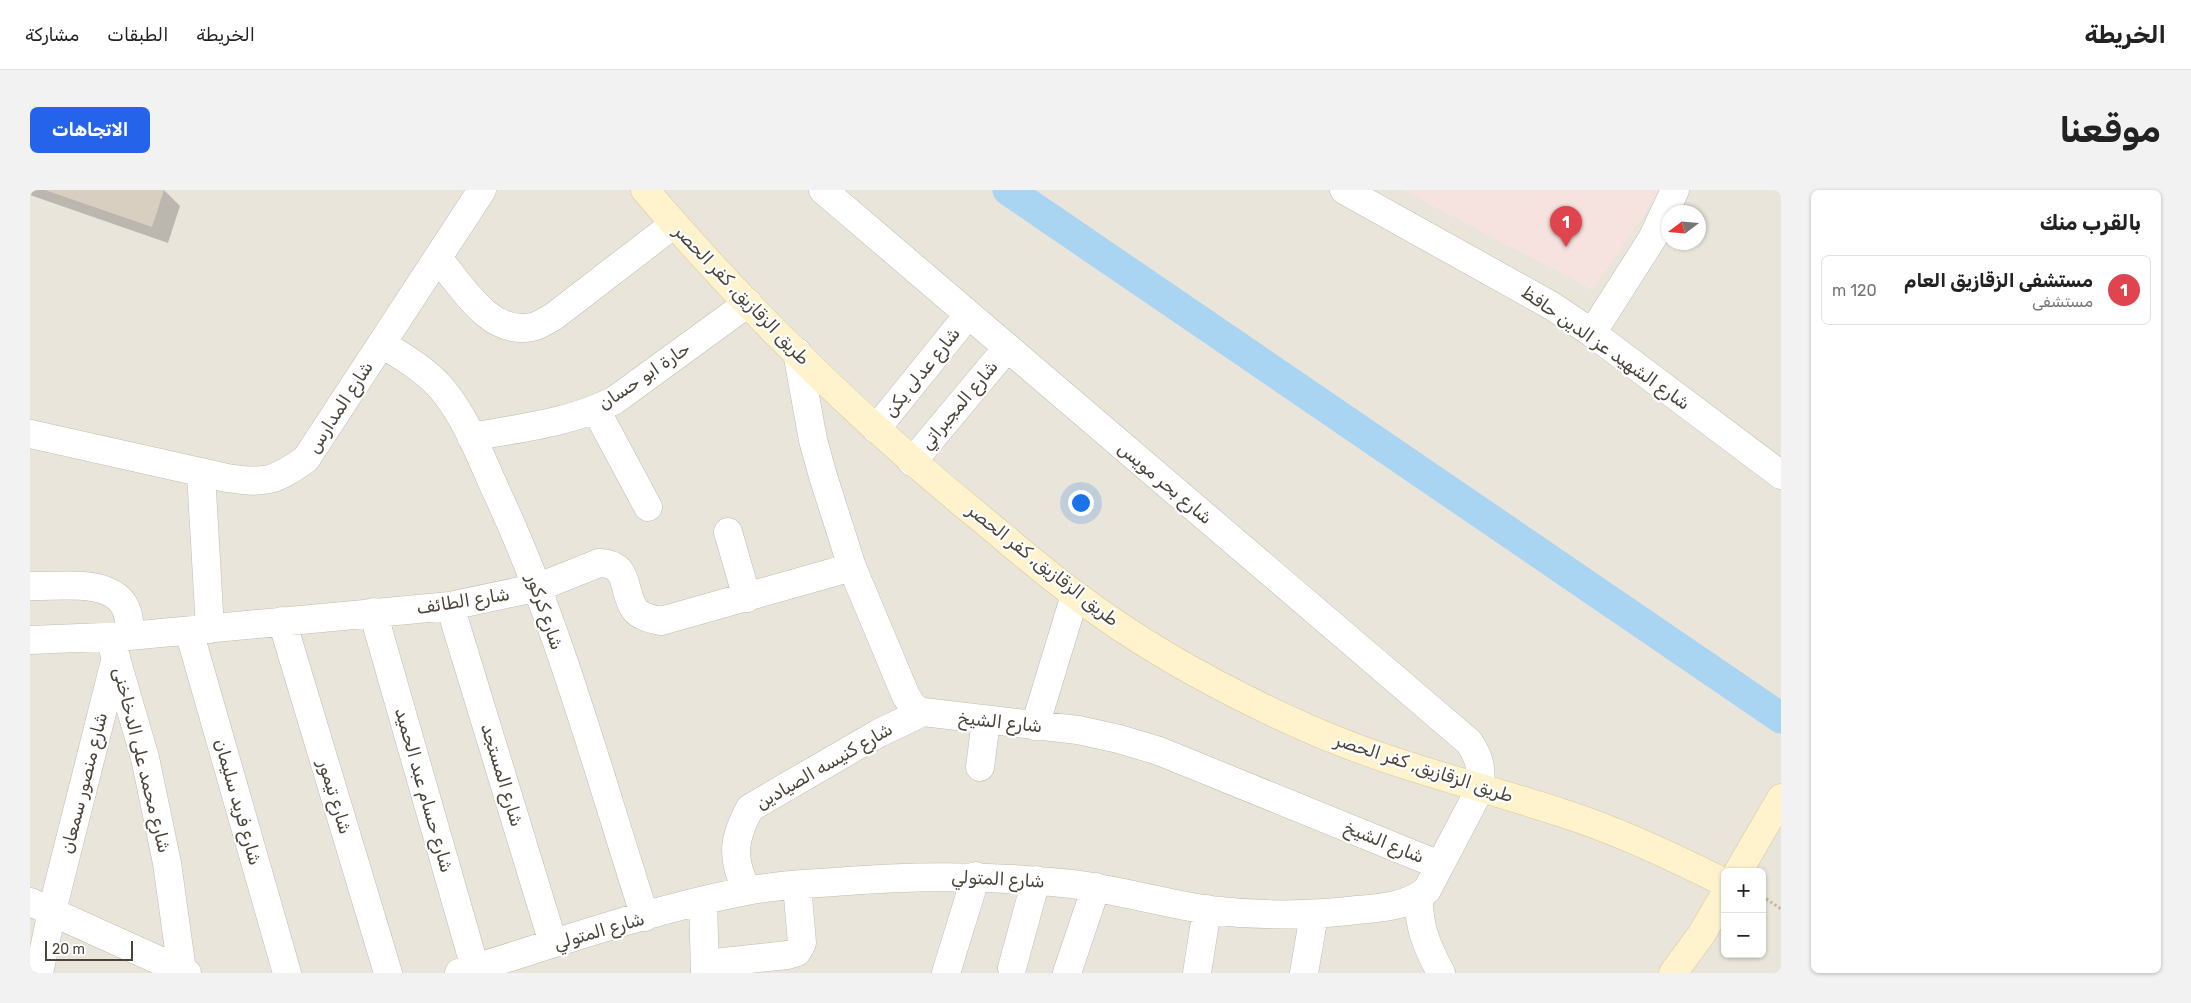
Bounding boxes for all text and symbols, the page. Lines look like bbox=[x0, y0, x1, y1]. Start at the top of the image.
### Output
text: الخريطة bbox=[2085, 21, 2166, 49]
text: مشاركة bbox=[25, 24, 79, 46]
text: الطبقات bbox=[107, 24, 168, 46]
text: الخريطة bbox=[196, 24, 255, 46]
button: الاتجاهات bbox=[30, 107, 150, 153]
text: موقعنا bbox=[2059, 109, 2161, 151]
north arrow bbox=[1661, 205, 1706, 250]
pin: 1 bbox=[1550, 206, 1582, 247]
text: بالقرب منك bbox=[2040, 210, 2141, 235]
street label: طريق الزقازيق, كفر الحصر bbox=[669, 220, 815, 370]
text: مستشفى الزقازيق العام bbox=[1904, 269, 2093, 292]
street label: شارع الشهيد عز الدين حافظ bbox=[1517, 281, 1694, 415]
text: 120 m bbox=[1832, 281, 1877, 300]
text: 1 bbox=[2120, 281, 2128, 300]
text: مستشفى bbox=[2032, 292, 2093, 311]
street label: شارع عدلى يكن bbox=[879, 323, 966, 422]
street label: حارة ابو حسان bbox=[594, 337, 694, 415]
street label: شارع المجبراتي bbox=[915, 356, 1004, 455]
street label: شارع المدارس bbox=[302, 357, 379, 458]
street label: شارع بحر مويس bbox=[1113, 437, 1217, 530]
your location bbox=[1068, 490, 1094, 516]
street label: طريق الزقازيق, كفر الحصر bbox=[962, 498, 1123, 631]
street label: شارع كركور bbox=[521, 570, 568, 653]
street label: شارع الطائف bbox=[415, 583, 511, 620]
street label: شارع محمد على الدخاخنى bbox=[107, 665, 176, 855]
street label: شارع حسام عبد الحميد bbox=[389, 705, 458, 875]
street label: شارع الشيخ bbox=[956, 707, 1043, 739]
street label: شارع منصور سمعان bbox=[56, 710, 113, 856]
street label: شارع كنيسه الصيادين bbox=[752, 718, 897, 815]
street label: شارع المستجد bbox=[475, 721, 528, 830]
street label: طريق الزقازيق, كفر الحصر bbox=[1331, 728, 1516, 807]
street label: شارع فريد سليمان bbox=[208, 736, 267, 868]
street label: شارع تيمور bbox=[312, 756, 357, 837]
street label: شارع الشيخ bbox=[1340, 816, 1427, 870]
street label: شارع المتولي bbox=[951, 866, 1045, 894]
map controls bbox=[1721, 868, 1766, 958]
button: + bbox=[1721, 868, 1766, 913]
street label: شارع المتولي bbox=[551, 908, 648, 956]
button: − bbox=[1721, 913, 1766, 958]
scale bar bbox=[45, 938, 132, 961]
text: 20 m bbox=[52, 941, 85, 958]

